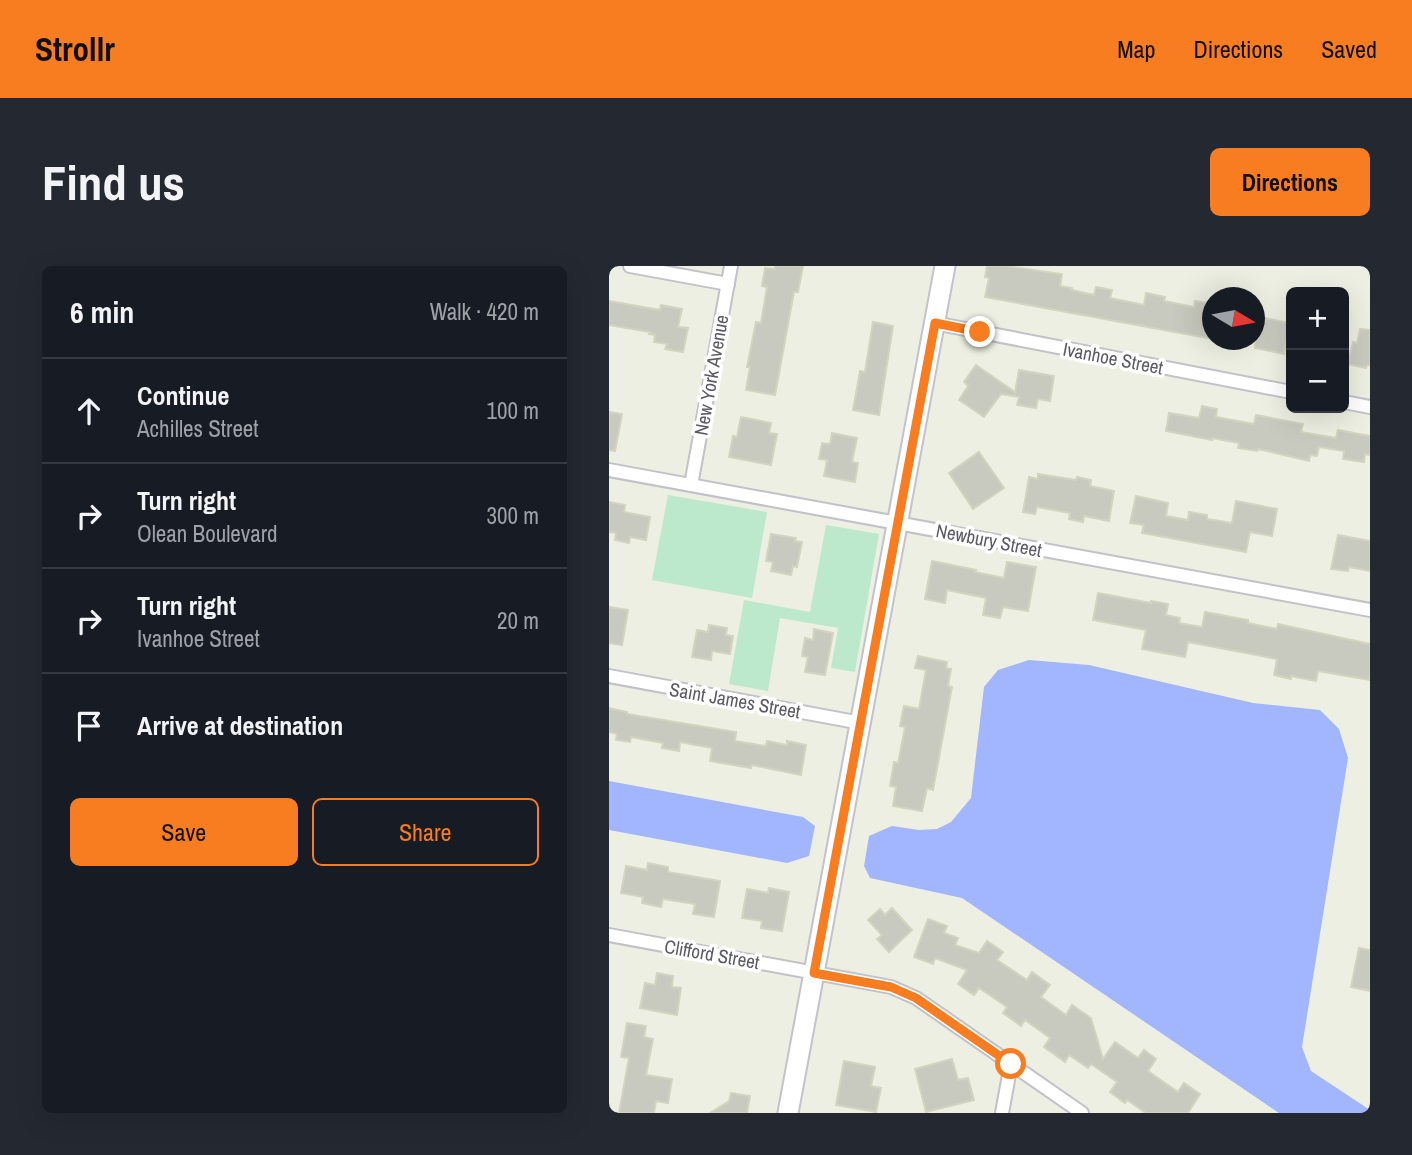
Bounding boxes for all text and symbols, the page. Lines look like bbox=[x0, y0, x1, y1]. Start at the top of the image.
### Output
text: Strollr bbox=[35, 27, 115, 71]
text: Map bbox=[1117, 33, 1155, 65]
text: Directions bbox=[1193, 33, 1283, 65]
text: Saved bbox=[1321, 33, 1377, 65]
button: Directions bbox=[1210, 148, 1370, 216]
text: Find us bbox=[42, 149, 185, 215]
north arrow bbox=[1202, 287, 1265, 350]
map controls bbox=[1286, 287, 1349, 413]
button: + bbox=[1286, 287, 1349, 350]
text: 6 min bbox=[70, 292, 134, 332]
text: Walk · 420 m bbox=[430, 296, 539, 327]
street label: New York Avenue bbox=[688, 313, 734, 437]
route end bbox=[964, 316, 995, 347]
street label: Ivanhoe Street bbox=[1061, 336, 1166, 381]
button: − bbox=[1286, 350, 1349, 413]
text: Continue bbox=[137, 378, 229, 413]
icon: ahead bbox=[70, 392, 108, 430]
text: 100 m bbox=[487, 395, 539, 426]
text: Achilles Street bbox=[137, 413, 259, 444]
text: Turn right bbox=[137, 483, 236, 518]
icon: right bbox=[70, 497, 108, 535]
text: 300 m bbox=[487, 500, 539, 531]
street label: Newbury Street bbox=[934, 517, 1045, 563]
text: Olean Boulevard bbox=[137, 518, 277, 549]
text: Turn right bbox=[137, 588, 236, 623]
icon: right bbox=[70, 602, 108, 640]
text: 20 m bbox=[497, 605, 539, 636]
text: Ivanhoe Street bbox=[137, 623, 260, 654]
street label: Saint James Street bbox=[667, 676, 803, 724]
icon: arrive bbox=[70, 707, 108, 745]
text: Arrive at destination bbox=[137, 708, 343, 743]
button: Save bbox=[70, 798, 298, 866]
button: Share bbox=[312, 798, 539, 866]
street label: Clifford Street bbox=[663, 933, 762, 975]
route start bbox=[995, 1048, 1026, 1079]

